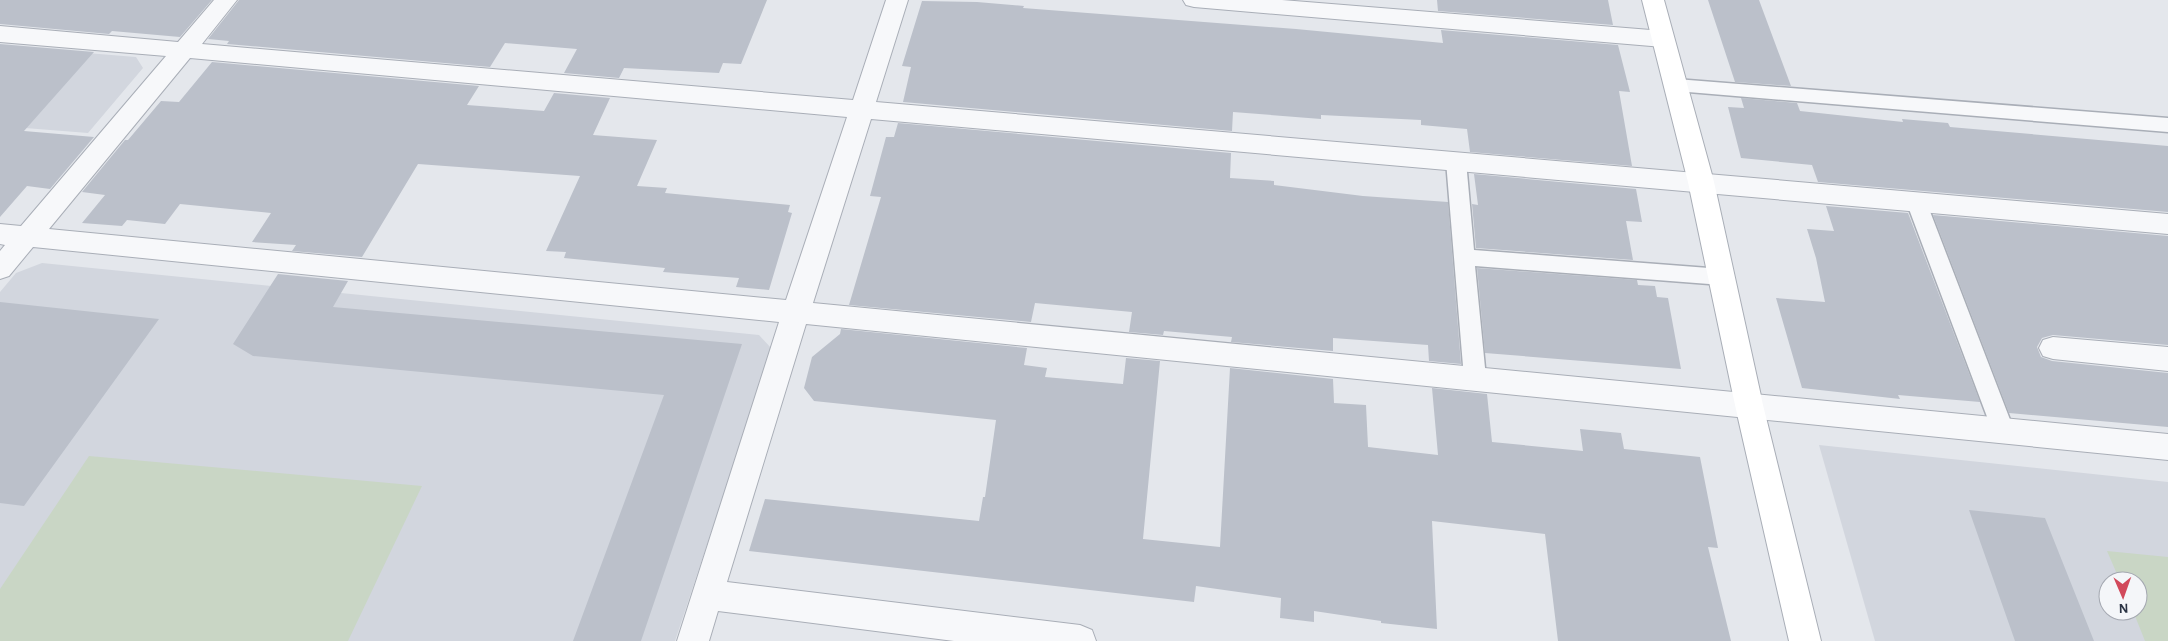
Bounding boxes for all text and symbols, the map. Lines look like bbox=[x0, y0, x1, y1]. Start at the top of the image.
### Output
north arrow bbox=[2098, 571, 2148, 621]
text: N bbox=[2118, 601, 2129, 615]

